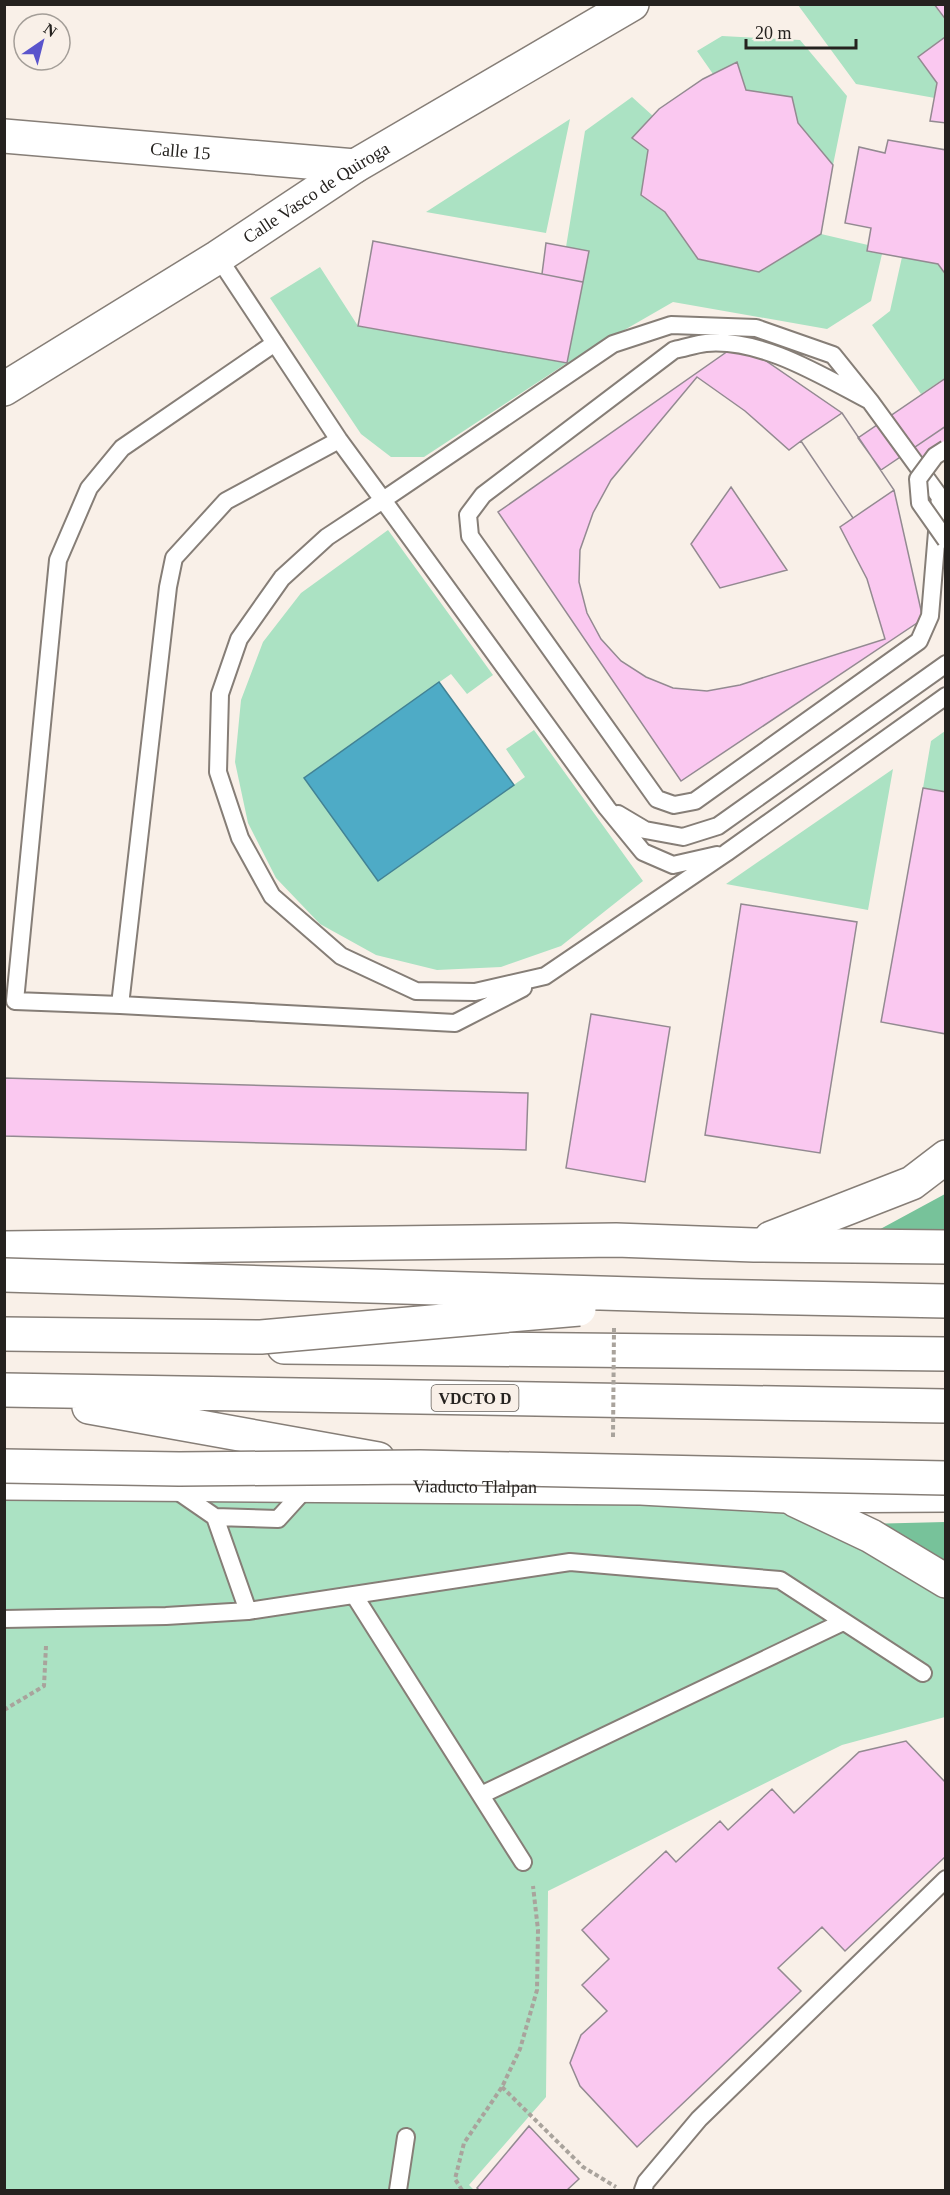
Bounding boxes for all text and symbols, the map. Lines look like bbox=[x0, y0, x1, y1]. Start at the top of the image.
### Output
north arrow bbox=[12, 12, 72, 72]
scale bar bbox=[746, 12, 856, 50]
text: N bbox=[41, 20, 60, 41]
text: 20 m bbox=[755, 23, 792, 43]
street label: Calle Vasco de Quiroga bbox=[239, 138, 393, 247]
street label: Calle 15 bbox=[149, 139, 211, 164]
road number: VDCTO D bbox=[432, 1385, 518, 1411]
street label: Viaducto Tlalpan bbox=[413, 1476, 537, 1497]

